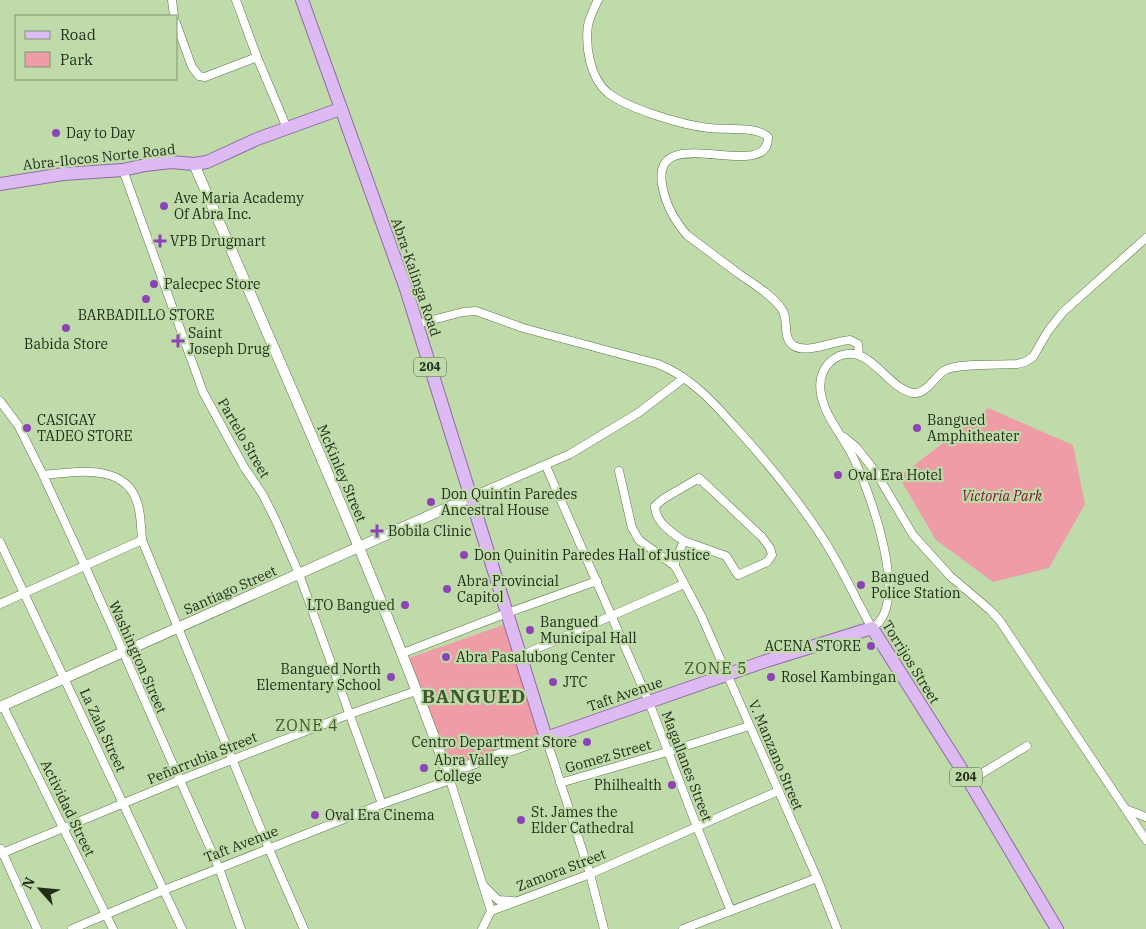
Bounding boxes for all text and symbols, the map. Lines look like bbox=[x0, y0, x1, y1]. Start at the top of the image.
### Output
legend bbox=[15, 15, 178, 80]
text: Road bbox=[60, 25, 96, 44]
text: Park bbox=[60, 50, 93, 69]
place label: Day to Day bbox=[66, 124, 136, 142]
marker: Day to Day bbox=[50, 127, 62, 139]
street label: Abra-Ilocos Norte Road bbox=[22, 140, 177, 174]
place label: Ave Maria Academy Of Abra Inc. bbox=[174, 189, 304, 223]
marker: Ave Maria Academy Of Abra Inc. bbox=[158, 200, 170, 212]
street label: Abra-Kalinga Road bbox=[387, 215, 445, 339]
place label: VPB Drugmart bbox=[170, 232, 266, 250]
marker: VPB Drugmart bbox=[154, 235, 166, 247]
place label: Palecpec Store bbox=[164, 275, 261, 293]
marker: Palecpec Store bbox=[148, 278, 160, 290]
marker: BARBADILLO STORE bbox=[140, 293, 152, 305]
place label: BARBADILLO STORE bbox=[78, 306, 214, 324]
marker: Babida Store bbox=[60, 322, 72, 334]
place label: Saint Joseph Drug bbox=[188, 324, 270, 358]
place label: Babida Store bbox=[24, 335, 108, 353]
marker: Saint Joseph Drug bbox=[172, 335, 184, 347]
road number: 204 bbox=[414, 358, 446, 377]
street label: Partelo Street bbox=[214, 395, 274, 481]
place label: CASIGAY TADEO STORE bbox=[37, 411, 133, 445]
place label: Bangued Amphitheater bbox=[927, 411, 1020, 445]
street label: McKinley Street bbox=[313, 421, 371, 525]
marker: CASIGAY TADEO STORE bbox=[21, 422, 33, 434]
marker: Bangued Amphitheater bbox=[911, 422, 923, 434]
place label: Oval Era Hotel bbox=[848, 466, 942, 484]
marker: Oval Era Hotel bbox=[832, 469, 844, 481]
place label: Don Quintin Paredes Ancestral House bbox=[441, 485, 578, 519]
park label: Victoria Park bbox=[962, 487, 1043, 505]
marker: Don Quintin Paredes Ancestral House bbox=[425, 496, 437, 508]
place label: Bobila Clinic bbox=[388, 522, 471, 540]
marker: Bobila Clinic bbox=[370, 524, 384, 538]
place label: Don Quinitin Paredes Hall of Justice bbox=[474, 546, 710, 564]
marker: Don Quinitin Paredes Hall of Justice bbox=[458, 549, 470, 561]
street label: Santiago Street bbox=[181, 561, 279, 619]
place label: Bangued Police Station bbox=[871, 568, 961, 602]
place label: Abra Provincial Capitol bbox=[457, 572, 559, 606]
marker: Bangued Police Station bbox=[855, 579, 867, 591]
marker: Abra Provincial Capitol bbox=[441, 583, 453, 595]
place label: LTO Bangued bbox=[307, 596, 395, 614]
street label: Washington Street bbox=[105, 598, 171, 716]
marker: LTO Bangued bbox=[399, 599, 411, 611]
place label: Bangued Municipal Hall bbox=[540, 613, 637, 647]
street label: Torrijos Street bbox=[878, 617, 944, 707]
marker: Bangued Municipal Hall bbox=[524, 624, 536, 636]
place label: ACENA STORE bbox=[765, 637, 861, 655]
marker: ACENA STORE bbox=[865, 640, 877, 652]
place label: Abra Pasalubong Center bbox=[456, 648, 616, 666]
marker: Abra Pasalubong Center bbox=[440, 651, 452, 663]
district label: ZONE 5 bbox=[684, 658, 748, 678]
place label: Bangued North Elementary School bbox=[256, 660, 381, 694]
place label: Rosel Kambingan bbox=[781, 668, 896, 686]
marker: Bangued North Elementary School bbox=[385, 671, 397, 683]
marker: Rosel Kambingan bbox=[765, 671, 777, 683]
place label: JTC bbox=[563, 673, 588, 691]
street label: Taft Avenue bbox=[585, 673, 665, 715]
marker: JTC bbox=[547, 676, 559, 688]
district label: BANGUED bbox=[422, 684, 526, 708]
street label: La Zala Street bbox=[76, 685, 130, 775]
street label: V. Manzano Street bbox=[745, 697, 807, 813]
street label: Magallanes Street bbox=[658, 708, 716, 824]
district label: ZONE 4 bbox=[275, 715, 339, 735]
street label: Peñarrubia Street bbox=[144, 728, 260, 788]
place label: Centro Department Store bbox=[412, 733, 577, 751]
street label: Gomez Street bbox=[563, 735, 653, 777]
marker: Centro Department Store bbox=[581, 736, 593, 748]
place label: Abra Valley College bbox=[434, 751, 509, 785]
street label: Actividad Street bbox=[37, 757, 99, 859]
marker: Abra Valley College bbox=[418, 762, 430, 774]
road number: 204 bbox=[950, 768, 982, 786]
place label: Philhealth bbox=[594, 776, 662, 794]
marker: Philhealth bbox=[666, 779, 678, 791]
place label: St. James the Elder Cathedral bbox=[531, 803, 634, 837]
place label: Oval Era Cinema bbox=[325, 806, 435, 824]
marker: Oval Era Cinema bbox=[309, 809, 321, 821]
marker: St. James the Elder Cathedral bbox=[515, 814, 527, 826]
street label: Taft Avenue bbox=[201, 822, 281, 866]
street label: Zamora Street bbox=[514, 845, 608, 895]
north arrow bbox=[15, 864, 65, 914]
text: N bbox=[18, 874, 39, 892]

